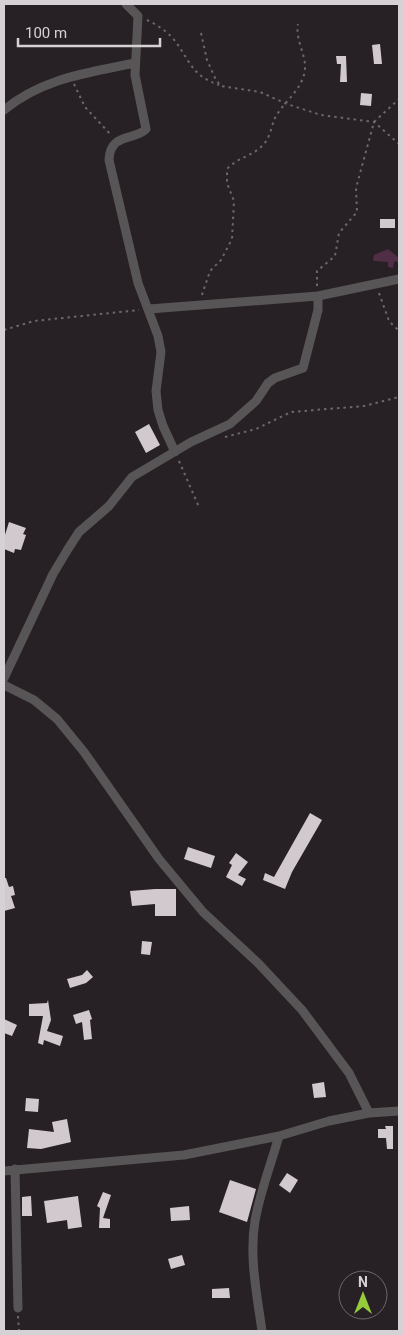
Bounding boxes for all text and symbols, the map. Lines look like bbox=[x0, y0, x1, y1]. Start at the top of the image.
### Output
scale bar bbox=[18, 15, 160, 47]
text: 100 m bbox=[25, 24, 67, 42]
north arrow bbox=[338, 1270, 388, 1320]
text: N bbox=[358, 1274, 368, 1290]

